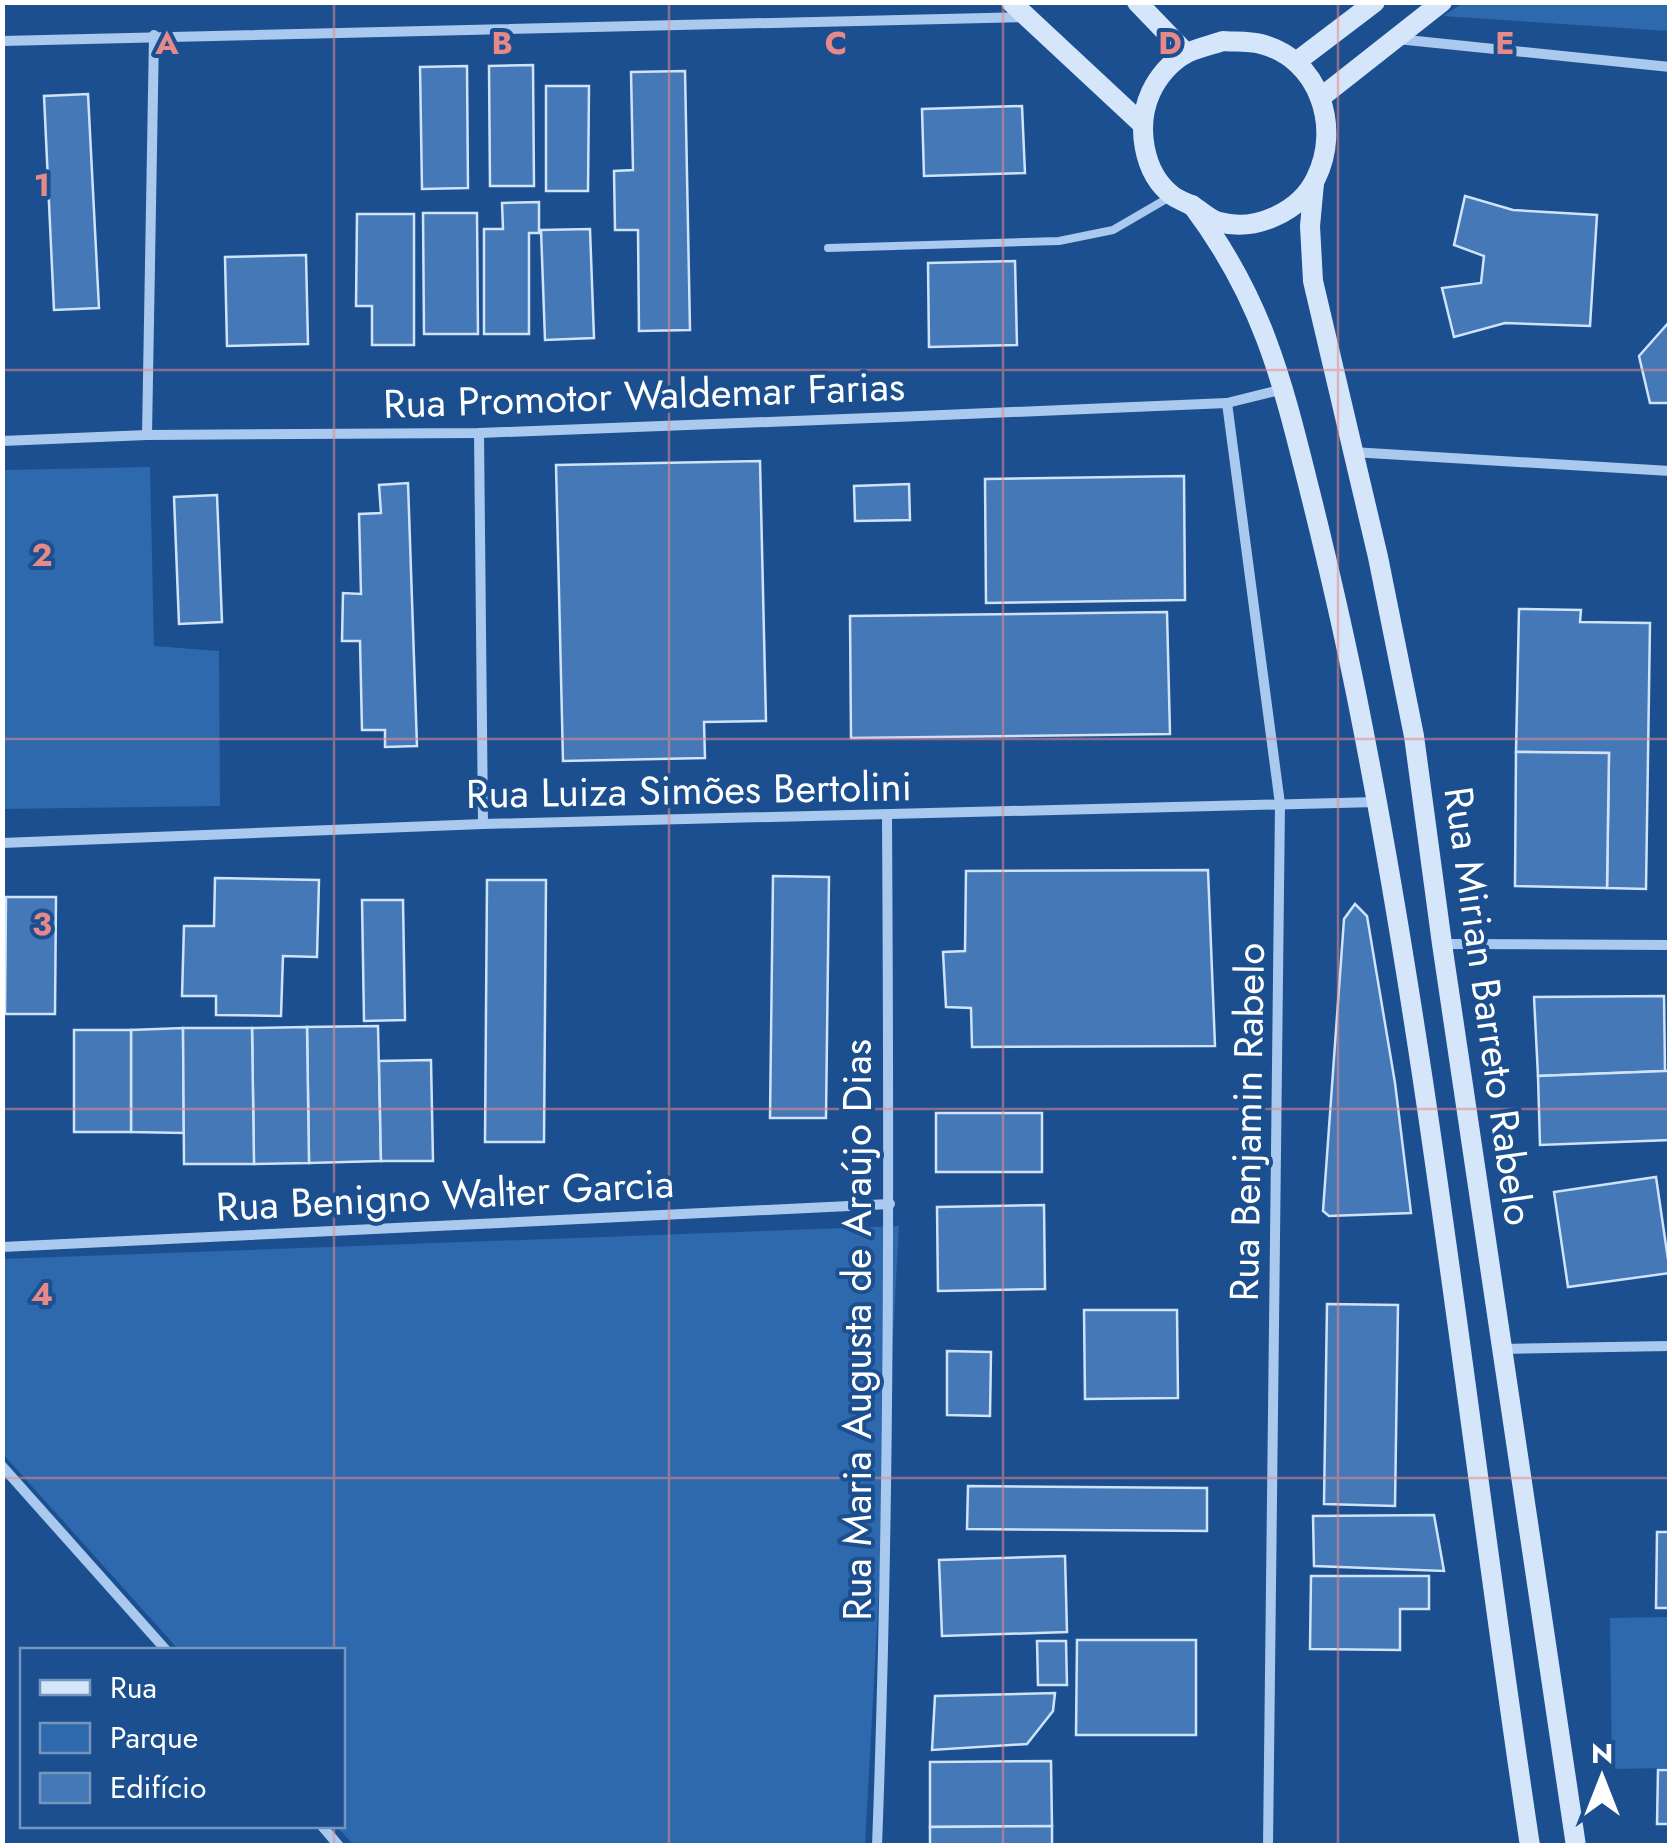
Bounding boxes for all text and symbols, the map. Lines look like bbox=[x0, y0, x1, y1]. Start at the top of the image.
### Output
text: A bbox=[154, 20, 179, 66]
text: B bbox=[491, 20, 513, 66]
text: C bbox=[825, 20, 847, 66]
text: D bbox=[1158, 20, 1182, 66]
text: E bbox=[1495, 20, 1515, 66]
text: 1 bbox=[34, 162, 50, 208]
street label: Rua Promotor Waldemar Farias bbox=[382, 357, 906, 433]
text: 2 bbox=[32, 532, 53, 578]
street label: Rua Luiza Simões Bertolini bbox=[466, 757, 912, 823]
street label: Rua Mirian Barreto Rabelo bbox=[1430, 783, 1548, 1229]
text: 3 bbox=[32, 901, 52, 947]
street label: Rua Benjamin Rabelo bbox=[1215, 942, 1279, 1302]
street label: Rua Maria Augusta de Araújo Dias bbox=[828, 1039, 886, 1621]
street label: Rua Benigno Walter Garcia bbox=[214, 1154, 676, 1236]
text: 4 bbox=[31, 1271, 53, 1317]
legend bbox=[20, 1648, 345, 1828]
text: Rua bbox=[110, 1666, 157, 1709]
text: Parque bbox=[110, 1716, 198, 1759]
north arrow bbox=[1552, 1728, 1652, 1828]
text: N bbox=[1591, 1733, 1613, 1774]
text: Edifício bbox=[110, 1766, 206, 1809]

